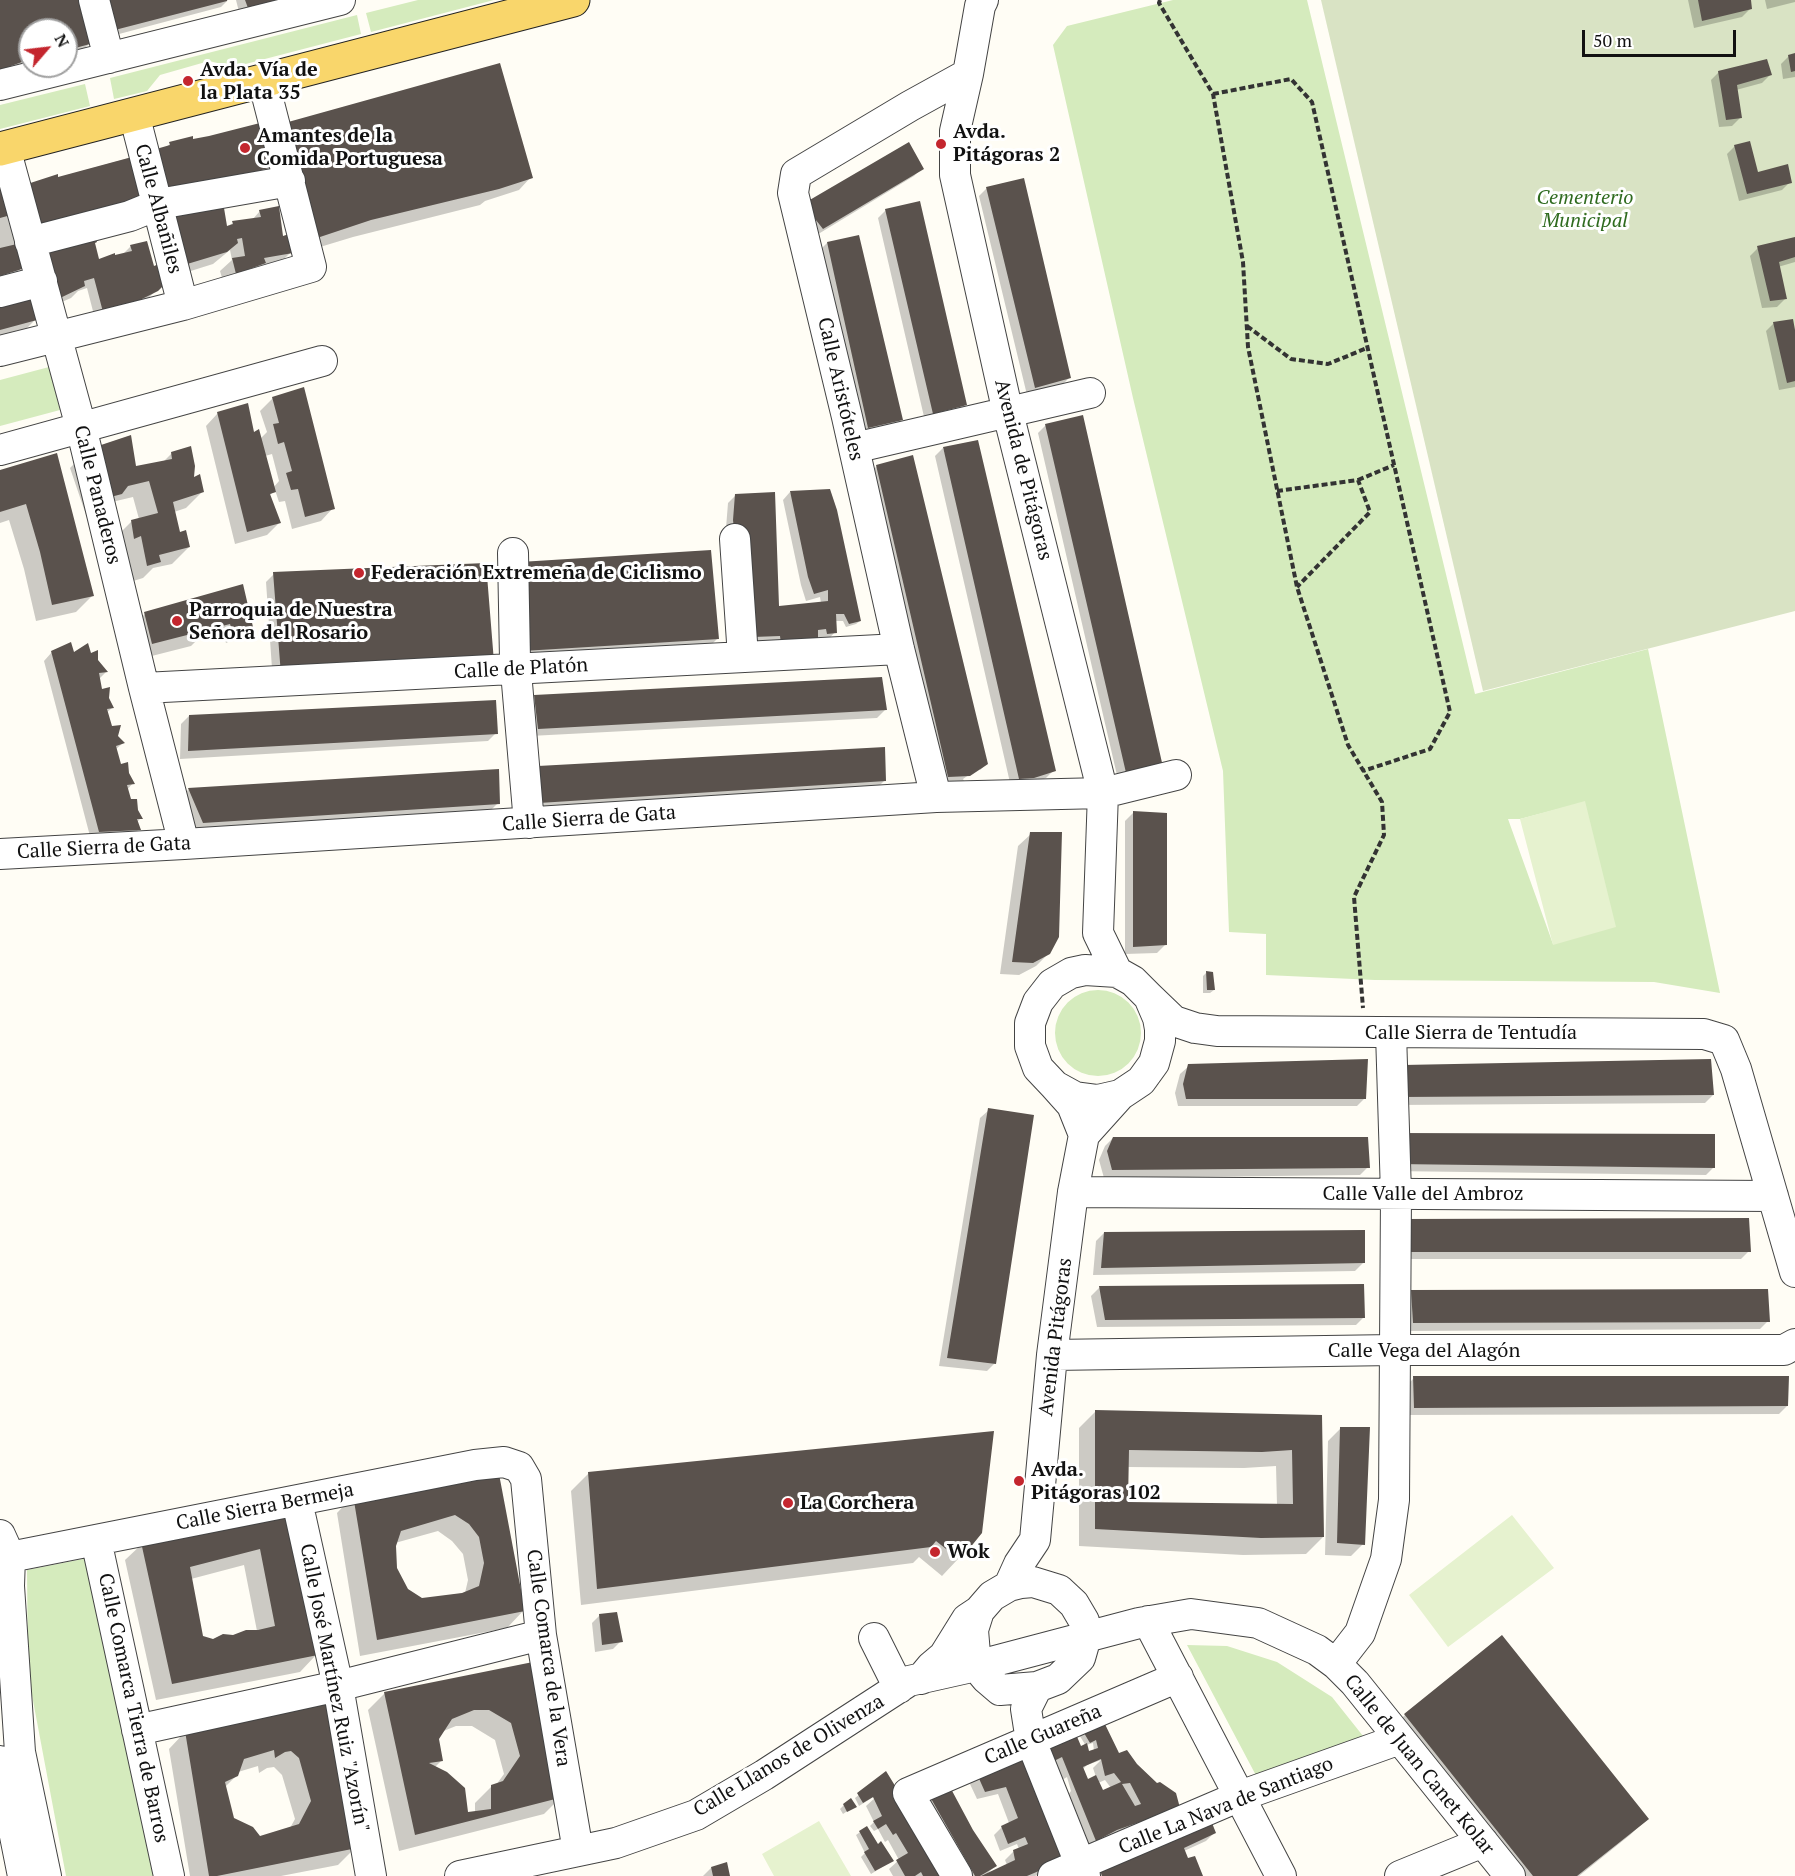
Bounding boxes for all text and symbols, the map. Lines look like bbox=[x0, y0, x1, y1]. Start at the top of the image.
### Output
north arrow bbox=[18, 18, 78, 78]
scale bar bbox=[1585, 18, 1740, 56]
text: 50 m bbox=[1593, 28, 1632, 52]
text: N bbox=[50, 30, 75, 51]
place label: Avda. Vía de la Plata 35 bbox=[200, 58, 318, 105]
marker: Avda. Vía de la Plata 35 bbox=[181, 74, 195, 88]
place label: Avda. Pitágoras 2 bbox=[953, 120, 1060, 167]
place label: Amantes de la Comida Portuguesa bbox=[257, 124, 443, 171]
marker: Avda. Pitágoras 2 bbox=[934, 137, 948, 151]
marker: Amantes de la Comida Portuguesa bbox=[238, 141, 252, 155]
street label: Calle Albañiles bbox=[129, 142, 187, 276]
park label: Cementerio Municipal bbox=[1537, 186, 1633, 233]
street label: Calle Aristóteles bbox=[812, 315, 868, 463]
street label: Avenida de Pitágoras bbox=[989, 377, 1057, 563]
street label: Calle Panaderos bbox=[68, 423, 126, 567]
place label: Federación Extremeña de Ciclismo bbox=[371, 561, 702, 585]
marker: Federación Extremeña de Ciclismo bbox=[352, 566, 366, 580]
place label: Parroquia de Nuestra Señora del Rosario bbox=[189, 598, 393, 645]
marker: Parroquia de Nuestra Señora del Rosario bbox=[170, 614, 184, 628]
street label: Calle de Platón bbox=[453, 654, 589, 684]
street label: Calle Sierra de Gata bbox=[501, 801, 677, 837]
street label: Calle Sierra de Gata bbox=[16, 831, 192, 865]
street label: Calle Sierra de Tentudía bbox=[1365, 1021, 1577, 1045]
street label: Calle Valle del Ambroz bbox=[1322, 1182, 1524, 1206]
street label: Avenida Pitágoras bbox=[1034, 1256, 1078, 1418]
street label: Calle Vega del Alagón bbox=[1328, 1339, 1520, 1363]
place label: Avda. Pitágoras 102 bbox=[1031, 1458, 1161, 1505]
marker: Avda. Pitágoras 102 bbox=[1012, 1474, 1026, 1488]
street label: Calle Sierra Bermeja bbox=[174, 1478, 356, 1536]
place label: La Corchera bbox=[800, 1491, 914, 1515]
marker: La Corchera bbox=[781, 1496, 795, 1510]
place label: Wok bbox=[947, 1540, 990, 1564]
street label: Calle José Martínez Ruiz "Azorín" bbox=[294, 1542, 374, 1834]
marker: Wok bbox=[928, 1545, 942, 1559]
street label: Calle Comarca de la Vera bbox=[521, 1548, 575, 1768]
street label: Calle Comarca Tierra de Barros bbox=[93, 1571, 173, 1845]
street label: Calle de Juan Canet Kolar bbox=[1339, 1670, 1499, 1860]
street label: Calle Llanos de Olivenza bbox=[689, 1690, 889, 1822]
street label: Calle Guareña bbox=[981, 1700, 1105, 1770]
street label: Calle La Nava de Santiago bbox=[1115, 1752, 1337, 1860]

